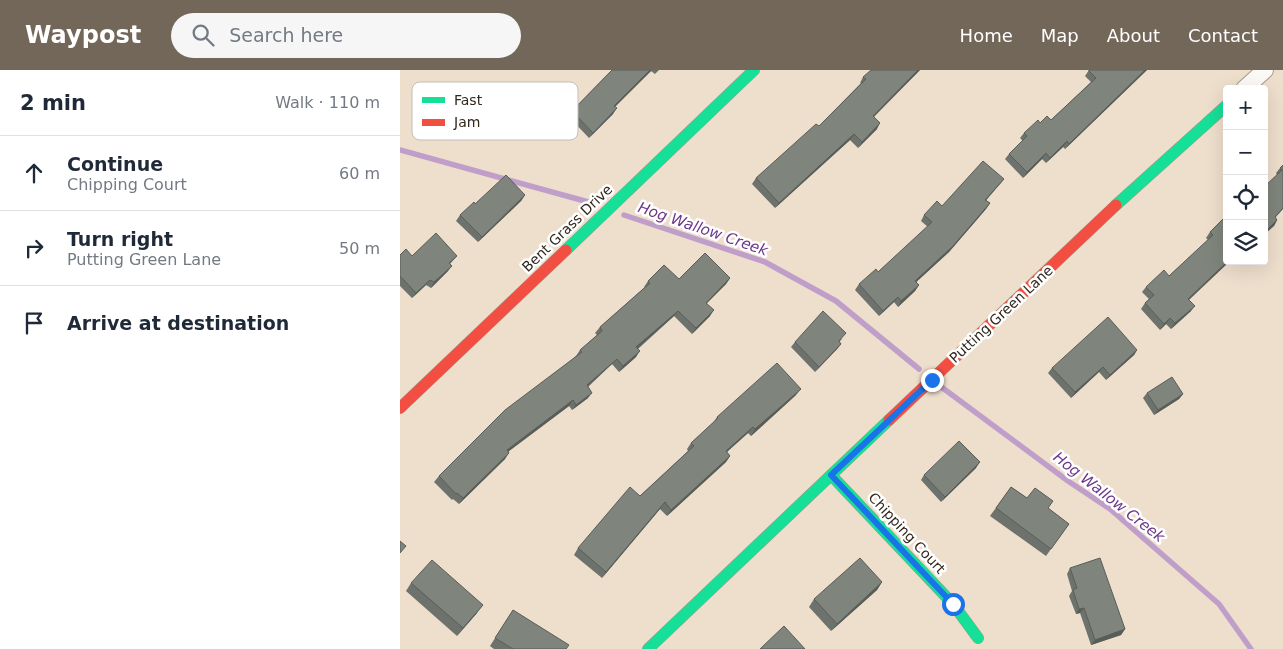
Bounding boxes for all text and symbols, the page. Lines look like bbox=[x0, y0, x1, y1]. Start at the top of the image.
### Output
search box bbox=[171, 13, 521, 58]
text: Waypost bbox=[25, 21, 141, 49]
icon: search bbox=[189, 21, 217, 49]
text: Search here bbox=[229, 24, 343, 46]
text: Home bbox=[960, 25, 1013, 46]
text: Map bbox=[1041, 25, 1079, 46]
text: About bbox=[1107, 25, 1160, 46]
text: Contact bbox=[1188, 25, 1258, 46]
legend bbox=[412, 82, 578, 140]
map controls bbox=[1223, 85, 1268, 265]
button: + bbox=[1223, 85, 1268, 130]
text: 2 min bbox=[20, 91, 86, 115]
text: Fast bbox=[454, 92, 483, 108]
text: Walk · 110 m bbox=[275, 93, 380, 112]
text: Jam bbox=[453, 114, 480, 130]
button: − bbox=[1223, 130, 1268, 175]
text: Continue bbox=[67, 153, 163, 175]
icon: ahead bbox=[20, 159, 48, 187]
text: 60 m bbox=[339, 164, 380, 183]
text: Chipping Court bbox=[67, 175, 187, 194]
button: locate bbox=[1223, 175, 1268, 220]
street label: Bent Grass Drive bbox=[519, 181, 615, 275]
water label: Hog Wallow Creek bbox=[636, 198, 772, 260]
button: layers bbox=[1223, 220, 1268, 265]
text: Turn right bbox=[67, 228, 173, 250]
icon: right bbox=[20, 234, 48, 262]
text: 50 m bbox=[339, 239, 380, 258]
text: Putting Green Lane bbox=[67, 250, 221, 269]
street label: Putting Green Lane bbox=[946, 262, 1056, 366]
icon: arrive bbox=[20, 309, 48, 337]
text: Arrive at destination bbox=[67, 312, 289, 334]
route end bbox=[921, 369, 944, 392]
water label: Hog Wallow Creek bbox=[1050, 448, 1169, 547]
street label: Chipping Court bbox=[865, 489, 949, 577]
route start bbox=[942, 593, 965, 616]

